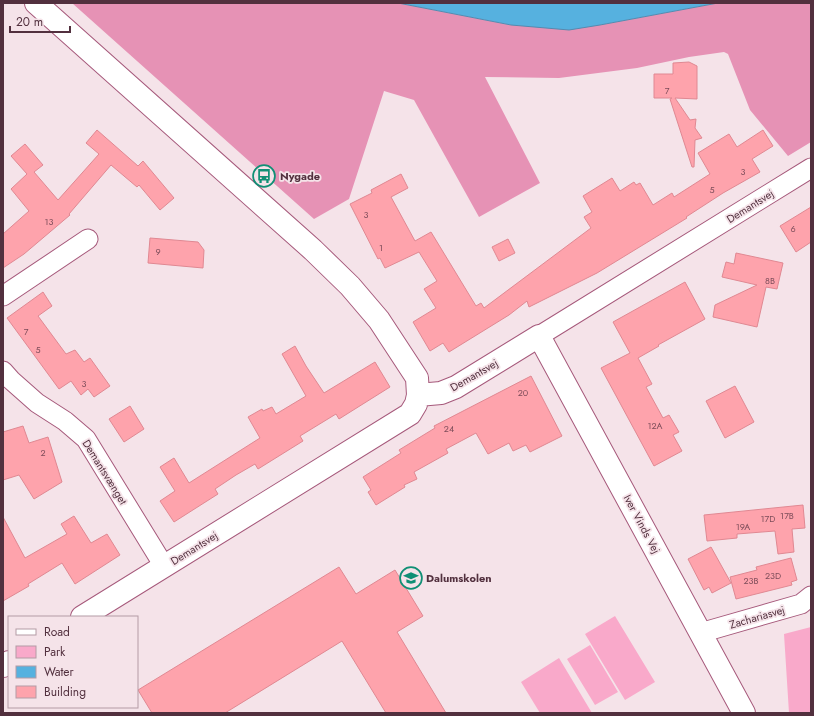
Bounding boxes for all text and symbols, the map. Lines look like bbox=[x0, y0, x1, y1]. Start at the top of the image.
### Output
scale bar bbox=[10, 8, 70, 34]
text: 20 m bbox=[16, 13, 43, 31]
house number: 7 bbox=[665, 84, 670, 97]
bus stop icon: Nygade bbox=[251, 163, 277, 189]
house number: 3 bbox=[741, 165, 746, 178]
place label: Nygade bbox=[280, 168, 320, 184]
house number: 5 bbox=[709, 183, 715, 196]
street label: Demantsvej bbox=[723, 185, 777, 227]
house number: 3 bbox=[364, 208, 369, 221]
house number: 13 bbox=[45, 215, 54, 228]
house number: 6 bbox=[790, 222, 796, 235]
house number: 1 bbox=[379, 241, 383, 254]
house number: 9 bbox=[155, 245, 161, 258]
house number: 8B bbox=[765, 274, 775, 287]
house number: 7 bbox=[24, 325, 29, 338]
house number: 5 bbox=[35, 343, 41, 356]
street label: Demantsvej bbox=[447, 355, 501, 395]
house number: 3 bbox=[82, 377, 87, 390]
house number: 20 bbox=[518, 386, 529, 399]
house number: 12A bbox=[647, 419, 663, 432]
house number: 24 bbox=[444, 422, 454, 435]
street label: Demantsvænget bbox=[79, 436, 132, 508]
house number: 2 bbox=[40, 446, 46, 459]
street label: Iver Vinds Vej bbox=[620, 492, 664, 556]
house number: 17B bbox=[780, 509, 794, 522]
house number: 17D bbox=[761, 512, 775, 525]
house number: 19A bbox=[736, 520, 750, 533]
street label: Demantsvej bbox=[167, 527, 221, 569]
school or university icon: Dalumskolen bbox=[398, 565, 424, 591]
house number: 23D bbox=[765, 569, 781, 582]
place label: Dalumskolen bbox=[426, 570, 492, 586]
house number: 23B bbox=[743, 574, 759, 587]
street label: Zachariasvej bbox=[727, 601, 787, 633]
legend bbox=[8, 616, 138, 708]
text: Road bbox=[44, 623, 70, 641]
text: Park bbox=[44, 643, 66, 661]
text: Water bbox=[44, 663, 75, 681]
text: Building bbox=[44, 683, 86, 701]

